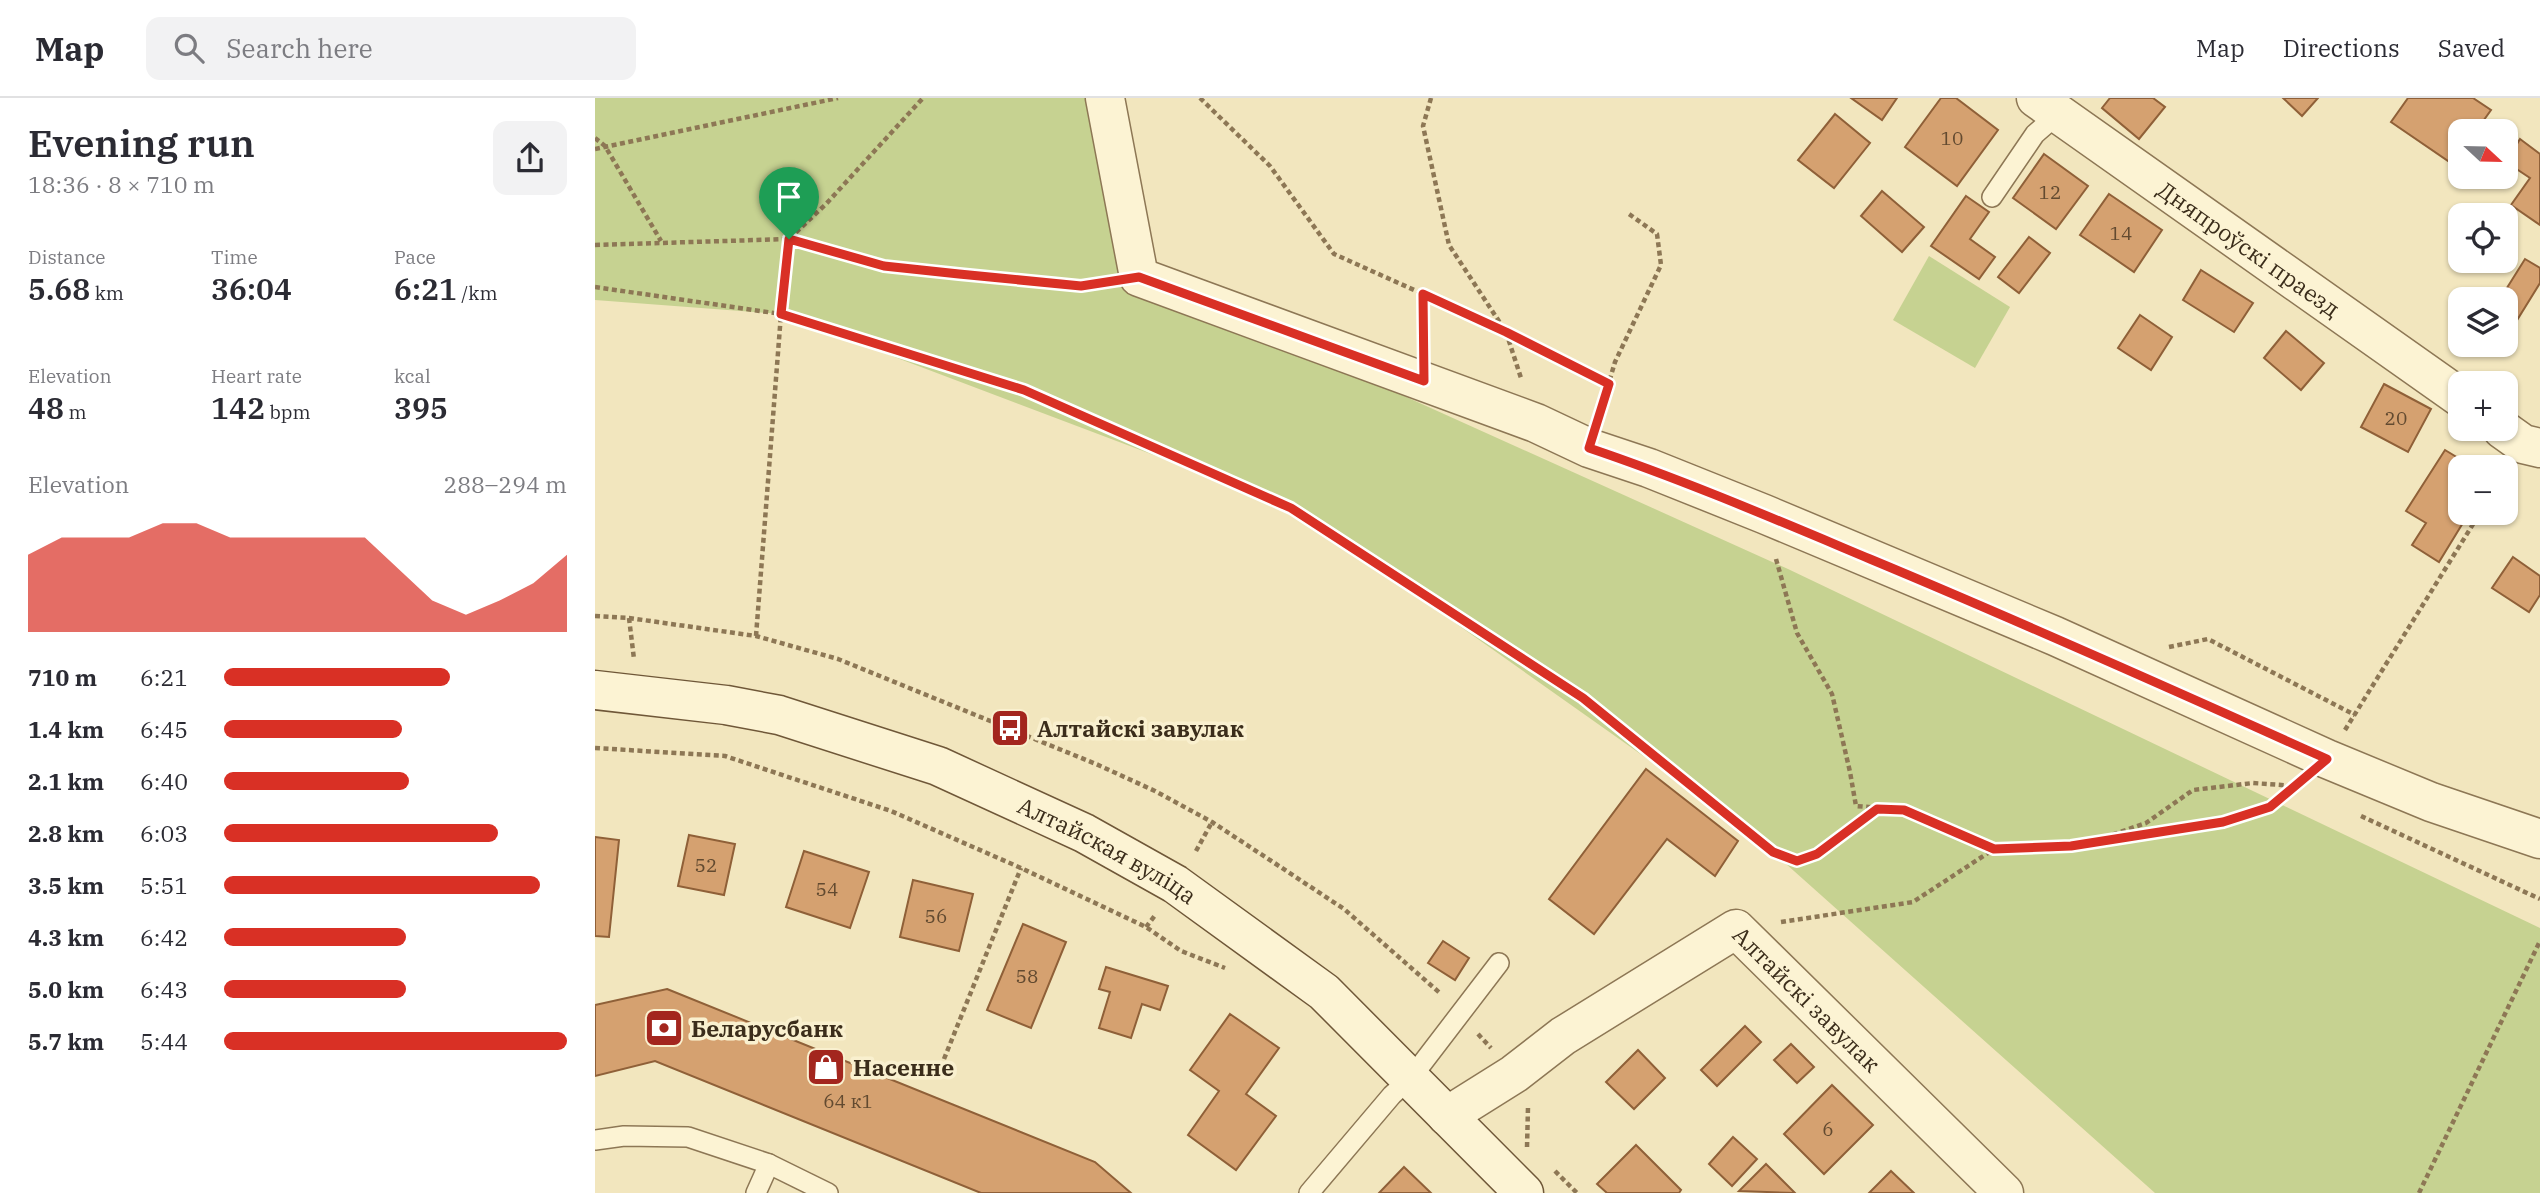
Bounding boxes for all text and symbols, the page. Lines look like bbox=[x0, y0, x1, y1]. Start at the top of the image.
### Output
search box bbox=[146, 17, 636, 80]
text: Map bbox=[35, 27, 104, 70]
icon: search bbox=[170, 29, 208, 67]
text: Search here bbox=[226, 31, 373, 65]
text: Map bbox=[2196, 32, 2245, 64]
text: Directions bbox=[2283, 32, 2400, 64]
text: Saved bbox=[2438, 32, 2505, 64]
text: Evening run bbox=[28, 118, 255, 167]
north arrow bbox=[2448, 119, 2518, 189]
map controls bbox=[2448, 119, 2518, 525]
button: share bbox=[493, 121, 567, 195]
house number: 10 bbox=[1941, 126, 1963, 150]
pin bbox=[759, 167, 819, 239]
text: 18:36 · 8 × 710 m bbox=[28, 169, 215, 199]
street label: Дняпроўскі праезд bbox=[2152, 174, 2346, 323]
icon: arrive bbox=[770, 178, 808, 216]
house number: 12 bbox=[2039, 180, 2061, 204]
button: locate bbox=[2448, 203, 2518, 273]
house number: 14 bbox=[2110, 221, 2132, 245]
text: Distance bbox=[28, 245, 106, 269]
text: Time bbox=[211, 245, 258, 269]
text: Pace bbox=[394, 245, 436, 269]
text: 5.68 bbox=[28, 269, 90, 308]
text: 36:04 bbox=[211, 269, 292, 308]
text: 6:21 bbox=[394, 269, 457, 308]
text: km bbox=[90, 281, 124, 305]
text: /km bbox=[457, 281, 498, 305]
button: layers bbox=[2448, 287, 2518, 357]
text: Elevation bbox=[28, 364, 112, 388]
text: Heart rate bbox=[211, 364, 302, 388]
text: kcal bbox=[394, 364, 431, 388]
button: + bbox=[2448, 371, 2518, 441]
text: 48 bbox=[28, 388, 64, 427]
text: 142 bbox=[211, 388, 265, 427]
text: 395 bbox=[394, 388, 448, 427]
text: m bbox=[64, 400, 87, 424]
text: bpm bbox=[265, 400, 311, 424]
house number: 20 bbox=[2385, 406, 2407, 430]
button: − bbox=[2448, 455, 2518, 525]
text: Elevation bbox=[28, 469, 129, 499]
text: 288–294 m bbox=[443, 469, 567, 499]
text: 710 m bbox=[28, 662, 97, 692]
text: 6:21 bbox=[140, 662, 188, 692]
bus stop icon: Алтайскі завулак bbox=[989, 707, 1031, 749]
place label: Алтайскі завулак bbox=[1037, 713, 1244, 743]
text: 1.4 km bbox=[28, 714, 104, 744]
text: 6:45 bbox=[140, 714, 188, 744]
text: 2.1 km bbox=[28, 766, 104, 796]
text: 6:40 bbox=[140, 766, 188, 796]
street label: Алтайская вуліца bbox=[1013, 790, 1203, 910]
text: 2.8 km bbox=[28, 818, 104, 848]
text: 6:03 bbox=[140, 818, 188, 848]
house number: 52 bbox=[695, 853, 717, 877]
text: 3.5 km bbox=[28, 870, 104, 900]
text: 5:51 bbox=[140, 870, 188, 900]
house number: 54 bbox=[816, 877, 838, 901]
house number: 56 bbox=[925, 904, 947, 928]
street label: Алтайскі завулак bbox=[1727, 919, 1888, 1079]
text: 4.3 km bbox=[28, 922, 104, 952]
text: 6:42 bbox=[140, 922, 188, 952]
house number: 58 bbox=[1016, 964, 1038, 988]
text: 5.0 km bbox=[28, 974, 104, 1004]
text: 6:43 bbox=[140, 974, 188, 1004]
bank icon: Беларусбанк bbox=[643, 1007, 685, 1049]
place label: Беларусбанк bbox=[691, 1013, 843, 1043]
text: 5.7 km bbox=[28, 1026, 104, 1056]
text: 5:44 bbox=[140, 1026, 188, 1056]
shop icon: Насенне bbox=[805, 1046, 847, 1088]
place label: Насенне bbox=[853, 1052, 954, 1082]
house number: 64 к1 bbox=[823, 1089, 873, 1113]
house number: 6 bbox=[1822, 1117, 1834, 1141]

